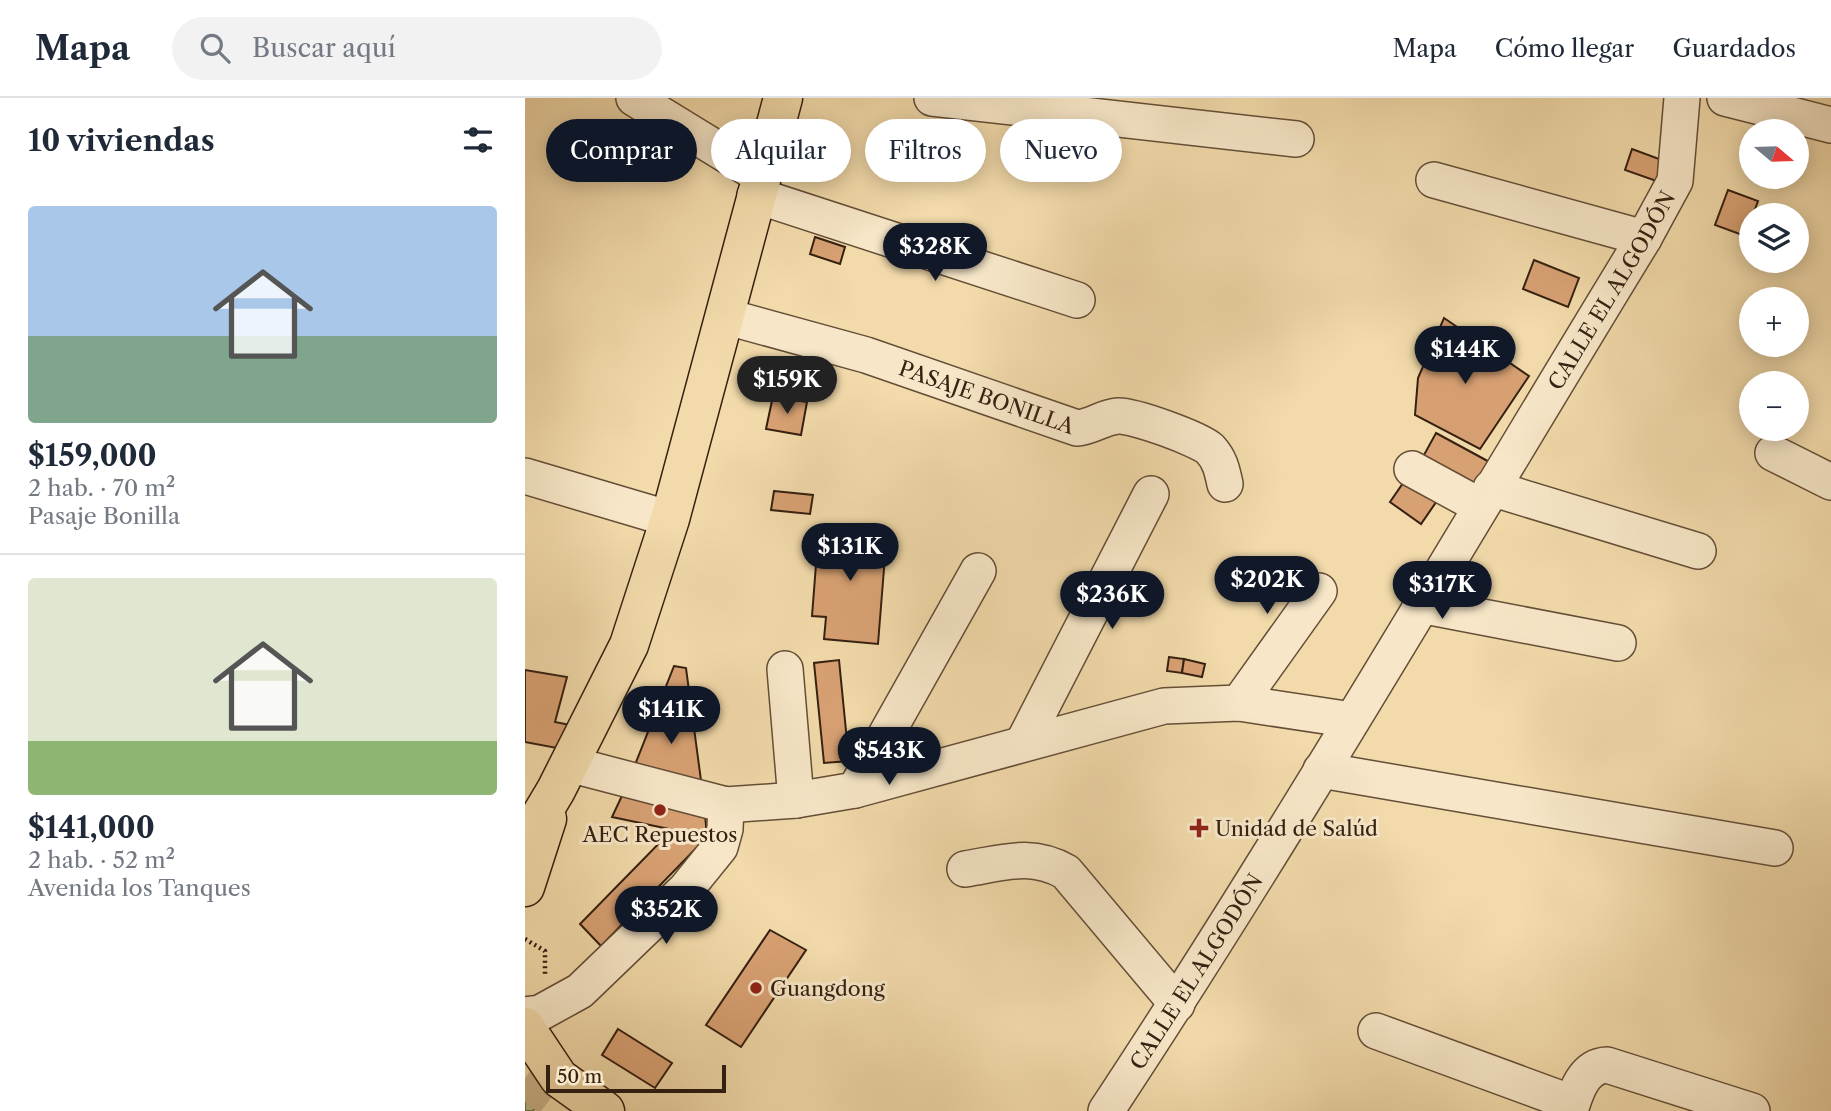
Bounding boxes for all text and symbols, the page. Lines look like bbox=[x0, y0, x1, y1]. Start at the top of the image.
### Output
search box bbox=[172, 17, 662, 80]
text: Mapa bbox=[35, 28, 130, 69]
icon: search bbox=[196, 29, 234, 67]
text: Buscar aquí bbox=[252, 32, 396, 64]
text: Mapa bbox=[1392, 34, 1457, 63]
text: Cómo llegar bbox=[1495, 34, 1634, 63]
text: Guardados bbox=[1672, 34, 1796, 63]
chip: Comprar bbox=[546, 119, 697, 182]
chip: Alquilar bbox=[711, 119, 851, 182]
chip: Filtros bbox=[865, 119, 986, 182]
chip: Nuevo bbox=[1000, 119, 1122, 182]
north arrow bbox=[1739, 119, 1809, 189]
map controls bbox=[1739, 119, 1809, 441]
icon: filters bbox=[459, 121, 497, 159]
text: 10 viviendas bbox=[28, 122, 215, 159]
street label: CALLE EL ALGODÓN bbox=[1543, 186, 1680, 394]
button: layers bbox=[1739, 203, 1809, 273]
pin: $328K bbox=[886, 223, 984, 283]
text: $328K bbox=[899, 232, 971, 260]
icon: home bbox=[200, 251, 326, 377]
button: + bbox=[1739, 287, 1809, 357]
pin: $144K bbox=[1416, 327, 1514, 386]
text: $144K bbox=[1431, 335, 1499, 363]
street label: PASAJE BONILLA bbox=[896, 355, 1078, 439]
pin: $159K bbox=[738, 356, 836, 416]
text: $159K bbox=[753, 365, 821, 393]
button: − bbox=[1739, 371, 1809, 441]
text: $159,000 bbox=[28, 437, 157, 474]
text: 2 hab. · 70 m² bbox=[28, 474, 175, 502]
text: Pasaje Bonilla bbox=[28, 502, 180, 530]
pin: $131K bbox=[801, 524, 899, 583]
text: $131K bbox=[818, 532, 882, 560]
pin: $202K bbox=[1218, 556, 1316, 616]
pin: $317K bbox=[1393, 561, 1491, 621]
text: $202K bbox=[1230, 565, 1304, 593]
text: $317K bbox=[1409, 570, 1475, 598]
pin: $236K bbox=[1063, 572, 1161, 631]
text: $236K bbox=[1076, 580, 1148, 608]
icon: home bbox=[200, 623, 326, 749]
pin: $141K bbox=[622, 686, 720, 746]
text: $141K bbox=[638, 695, 704, 723]
pin: $543K bbox=[840, 728, 938, 787]
text: $543K bbox=[854, 736, 924, 764]
marker: AEC Repuestos bbox=[652, 802, 668, 818]
text: $141,000 bbox=[28, 809, 155, 846]
place label: Unidad de Salúd bbox=[1215, 816, 1378, 841]
marker: Unidad de Salúd bbox=[1189, 818, 1209, 838]
place label: AEC Repuestos bbox=[582, 822, 737, 847]
text: 2 hab. · 52 m² bbox=[28, 846, 175, 874]
street label: CALLE EL ALGODÓN bbox=[1124, 869, 1267, 1074]
text: Avenida los Tanques bbox=[28, 874, 251, 902]
pin: $352K bbox=[617, 886, 715, 946]
text: $352K bbox=[631, 895, 701, 923]
place label: Guangdong bbox=[770, 976, 886, 1001]
marker: Guangdong bbox=[748, 980, 764, 996]
scale bar bbox=[546, 1062, 726, 1094]
text: 50 m bbox=[557, 1065, 602, 1088]

